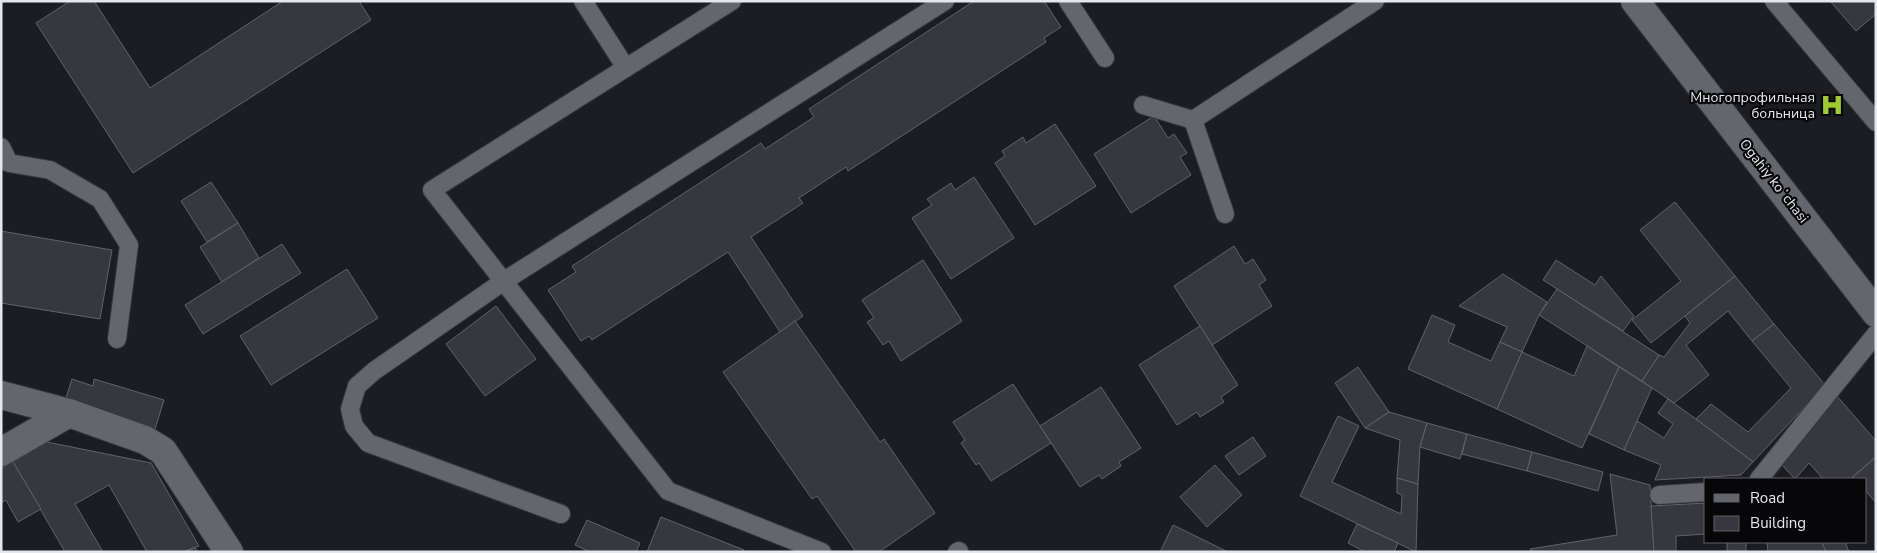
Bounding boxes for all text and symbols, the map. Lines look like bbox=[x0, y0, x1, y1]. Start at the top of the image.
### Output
place label: Многопрофильная больница bbox=[1690, 88, 1815, 123]
hospital icon: Многопрофильная больница bbox=[1819, 92, 1845, 118]
street label: Ogahiy koʻchasi bbox=[1735, 135, 1813, 227]
legend bbox=[1704, 478, 1867, 543]
text: Road bbox=[1750, 488, 1785, 508]
text: Building bbox=[1750, 513, 1806, 533]

